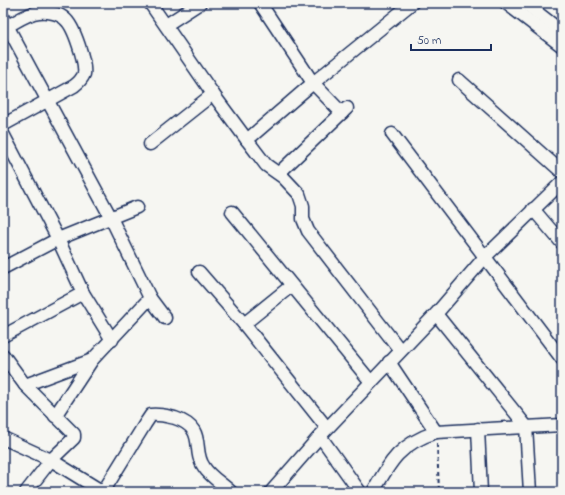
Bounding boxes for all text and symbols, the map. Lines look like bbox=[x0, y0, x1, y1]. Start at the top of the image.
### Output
scale bar bbox=[411, 26, 491, 52]
text: 50 m bbox=[417, 32, 441, 50]

